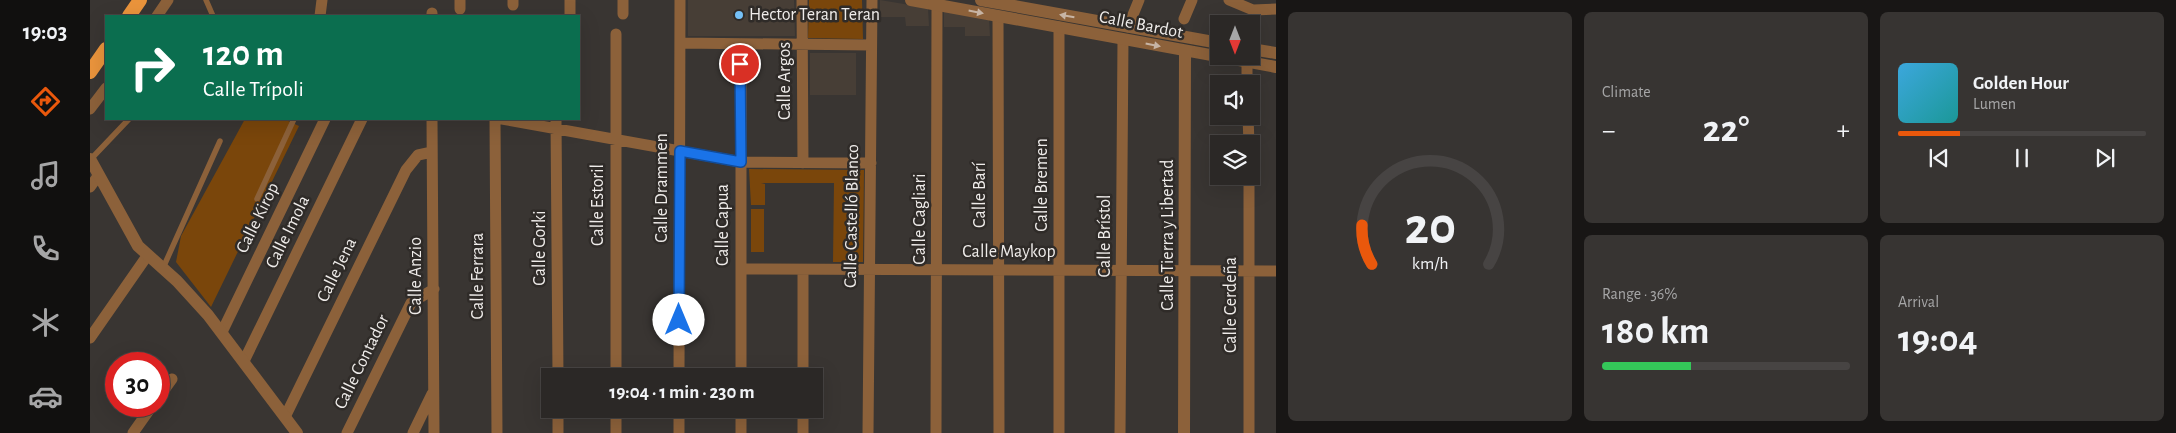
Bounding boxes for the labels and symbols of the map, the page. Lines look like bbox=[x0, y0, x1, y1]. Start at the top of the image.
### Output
place label: Hector Teran Teran bbox=[749, 6, 880, 24]
one-way arrow bbox=[968, 8, 984, 16]
street label: Calle Bardot bbox=[1097, 8, 1185, 42]
marker: Hector Teran Teran bbox=[733, 9, 745, 21]
one-way arrow bbox=[1059, 11, 1075, 19]
north arrow bbox=[1210, 15, 1260, 65]
street label: Calle Argos bbox=[776, 42, 794, 120]
one-way arrow bbox=[1145, 42, 1161, 50]
pin bbox=[719, 43, 761, 85]
street label: Calle Drammen bbox=[653, 133, 671, 243]
street label: Calle Bremen bbox=[1033, 138, 1051, 232]
street label: Calle Castelló Blanco bbox=[842, 144, 862, 288]
street label: Calle Tierra y Libertad bbox=[1159, 159, 1177, 311]
street label: Calle Barí bbox=[971, 161, 989, 228]
street label: Calle Estoril bbox=[589, 164, 607, 246]
street label: Calle Cagliari bbox=[911, 173, 929, 265]
street label: Calle Kirop bbox=[233, 180, 283, 256]
street label: Calle Capua bbox=[714, 184, 732, 266]
street label: Calle Imola bbox=[263, 193, 313, 271]
street label: Calle Brístol bbox=[1096, 195, 1114, 277]
street label: Calle Gorki bbox=[531, 210, 549, 286]
street label: Calle Ferrara bbox=[469, 233, 487, 319]
street label: Calle Jena bbox=[314, 235, 360, 305]
street label: Calle Anzio bbox=[407, 237, 425, 315]
street label: Calle Maykop bbox=[962, 243, 1056, 261]
street label: Calle Cerdeña bbox=[1222, 257, 1240, 353]
position arrow bbox=[652, 293, 704, 345]
street label: Calle Contador bbox=[331, 312, 393, 412]
speed limit sign: 30 bbox=[105, 352, 170, 417]

